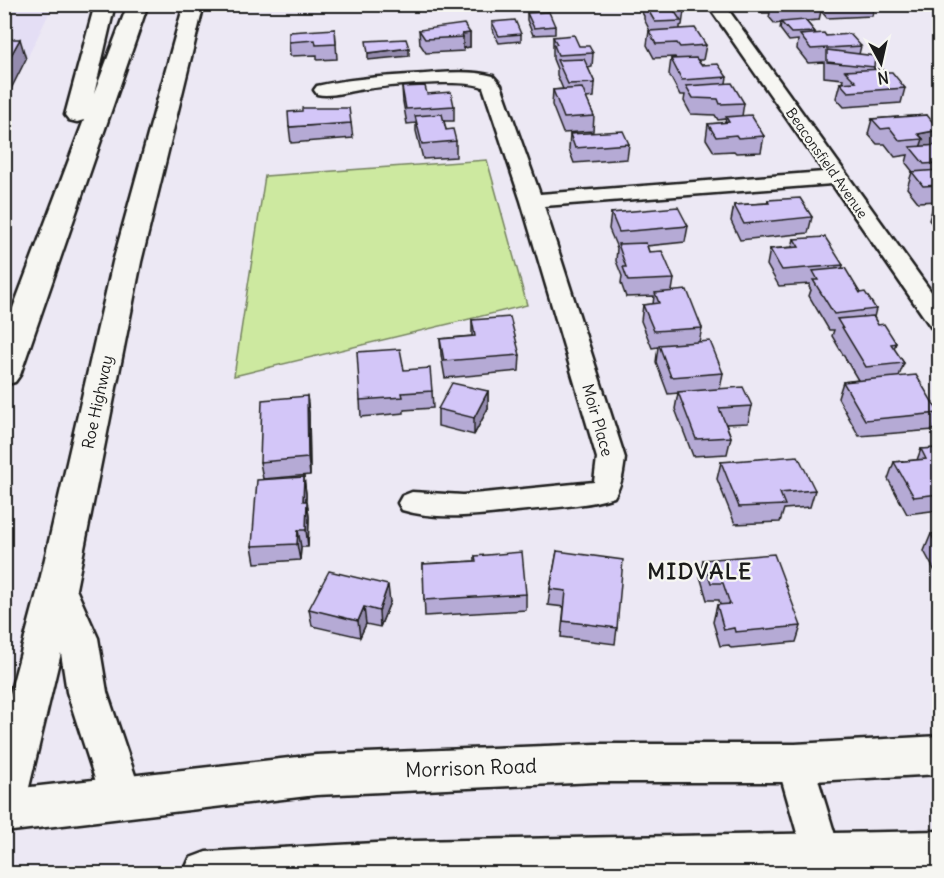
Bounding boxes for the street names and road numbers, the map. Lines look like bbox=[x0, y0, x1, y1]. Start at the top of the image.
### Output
street label: Beaconsfield Avenue bbox=[782, 104, 872, 222]
street label: Roe Highway bbox=[77, 353, 117, 451]
street label: Moir Place bbox=[578, 381, 618, 459]
street label: Morrison Road bbox=[405, 753, 537, 782]

